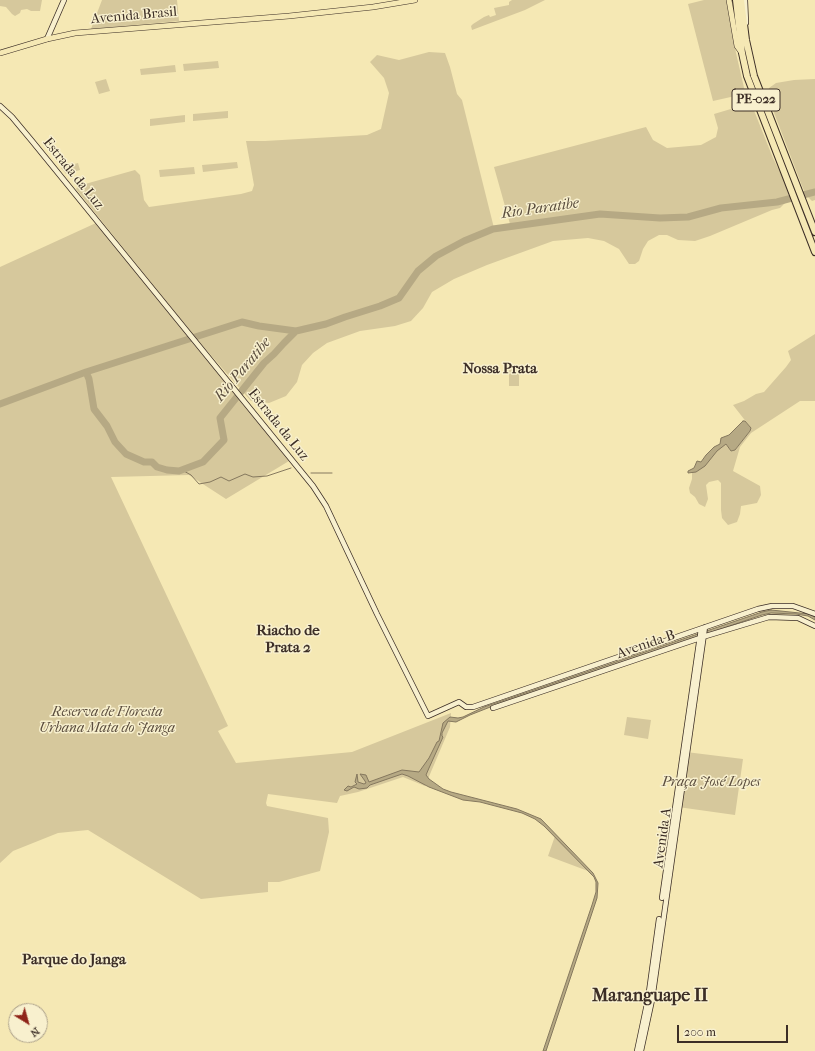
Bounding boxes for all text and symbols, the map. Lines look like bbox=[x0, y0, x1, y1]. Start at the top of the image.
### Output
street label: Avenida Brasil bbox=[90, 4, 178, 28]
road number: PE-022 bbox=[732, 89, 780, 111]
street label: Estrada da Luz bbox=[39, 135, 107, 213]
water label: Rio Paratibe bbox=[500, 195, 580, 223]
water label: Rio Paratibe bbox=[211, 334, 275, 406]
district label: Nossa Prata bbox=[463, 360, 537, 378]
street label: Estrada da Luz bbox=[244, 386, 312, 464]
district label: Riacho de Prata 2 bbox=[256, 622, 320, 657]
street label: Avenida B bbox=[615, 627, 677, 663]
park label: Reserva de Floresta Urbana Mata do Janga bbox=[39, 705, 175, 738]
park label: Praça José Lopes bbox=[662, 775, 760, 791]
street label: Avenida A bbox=[650, 807, 676, 869]
district label: Parque do Janga bbox=[22, 951, 126, 969]
district label: Maranguape II bbox=[592, 986, 708, 1008]
north arrow bbox=[8, 1003, 48, 1043]
scale bar bbox=[679, 1017, 790, 1043]
text: N bbox=[28, 1024, 42, 1040]
text: 200 m bbox=[684, 1025, 716, 1039]

